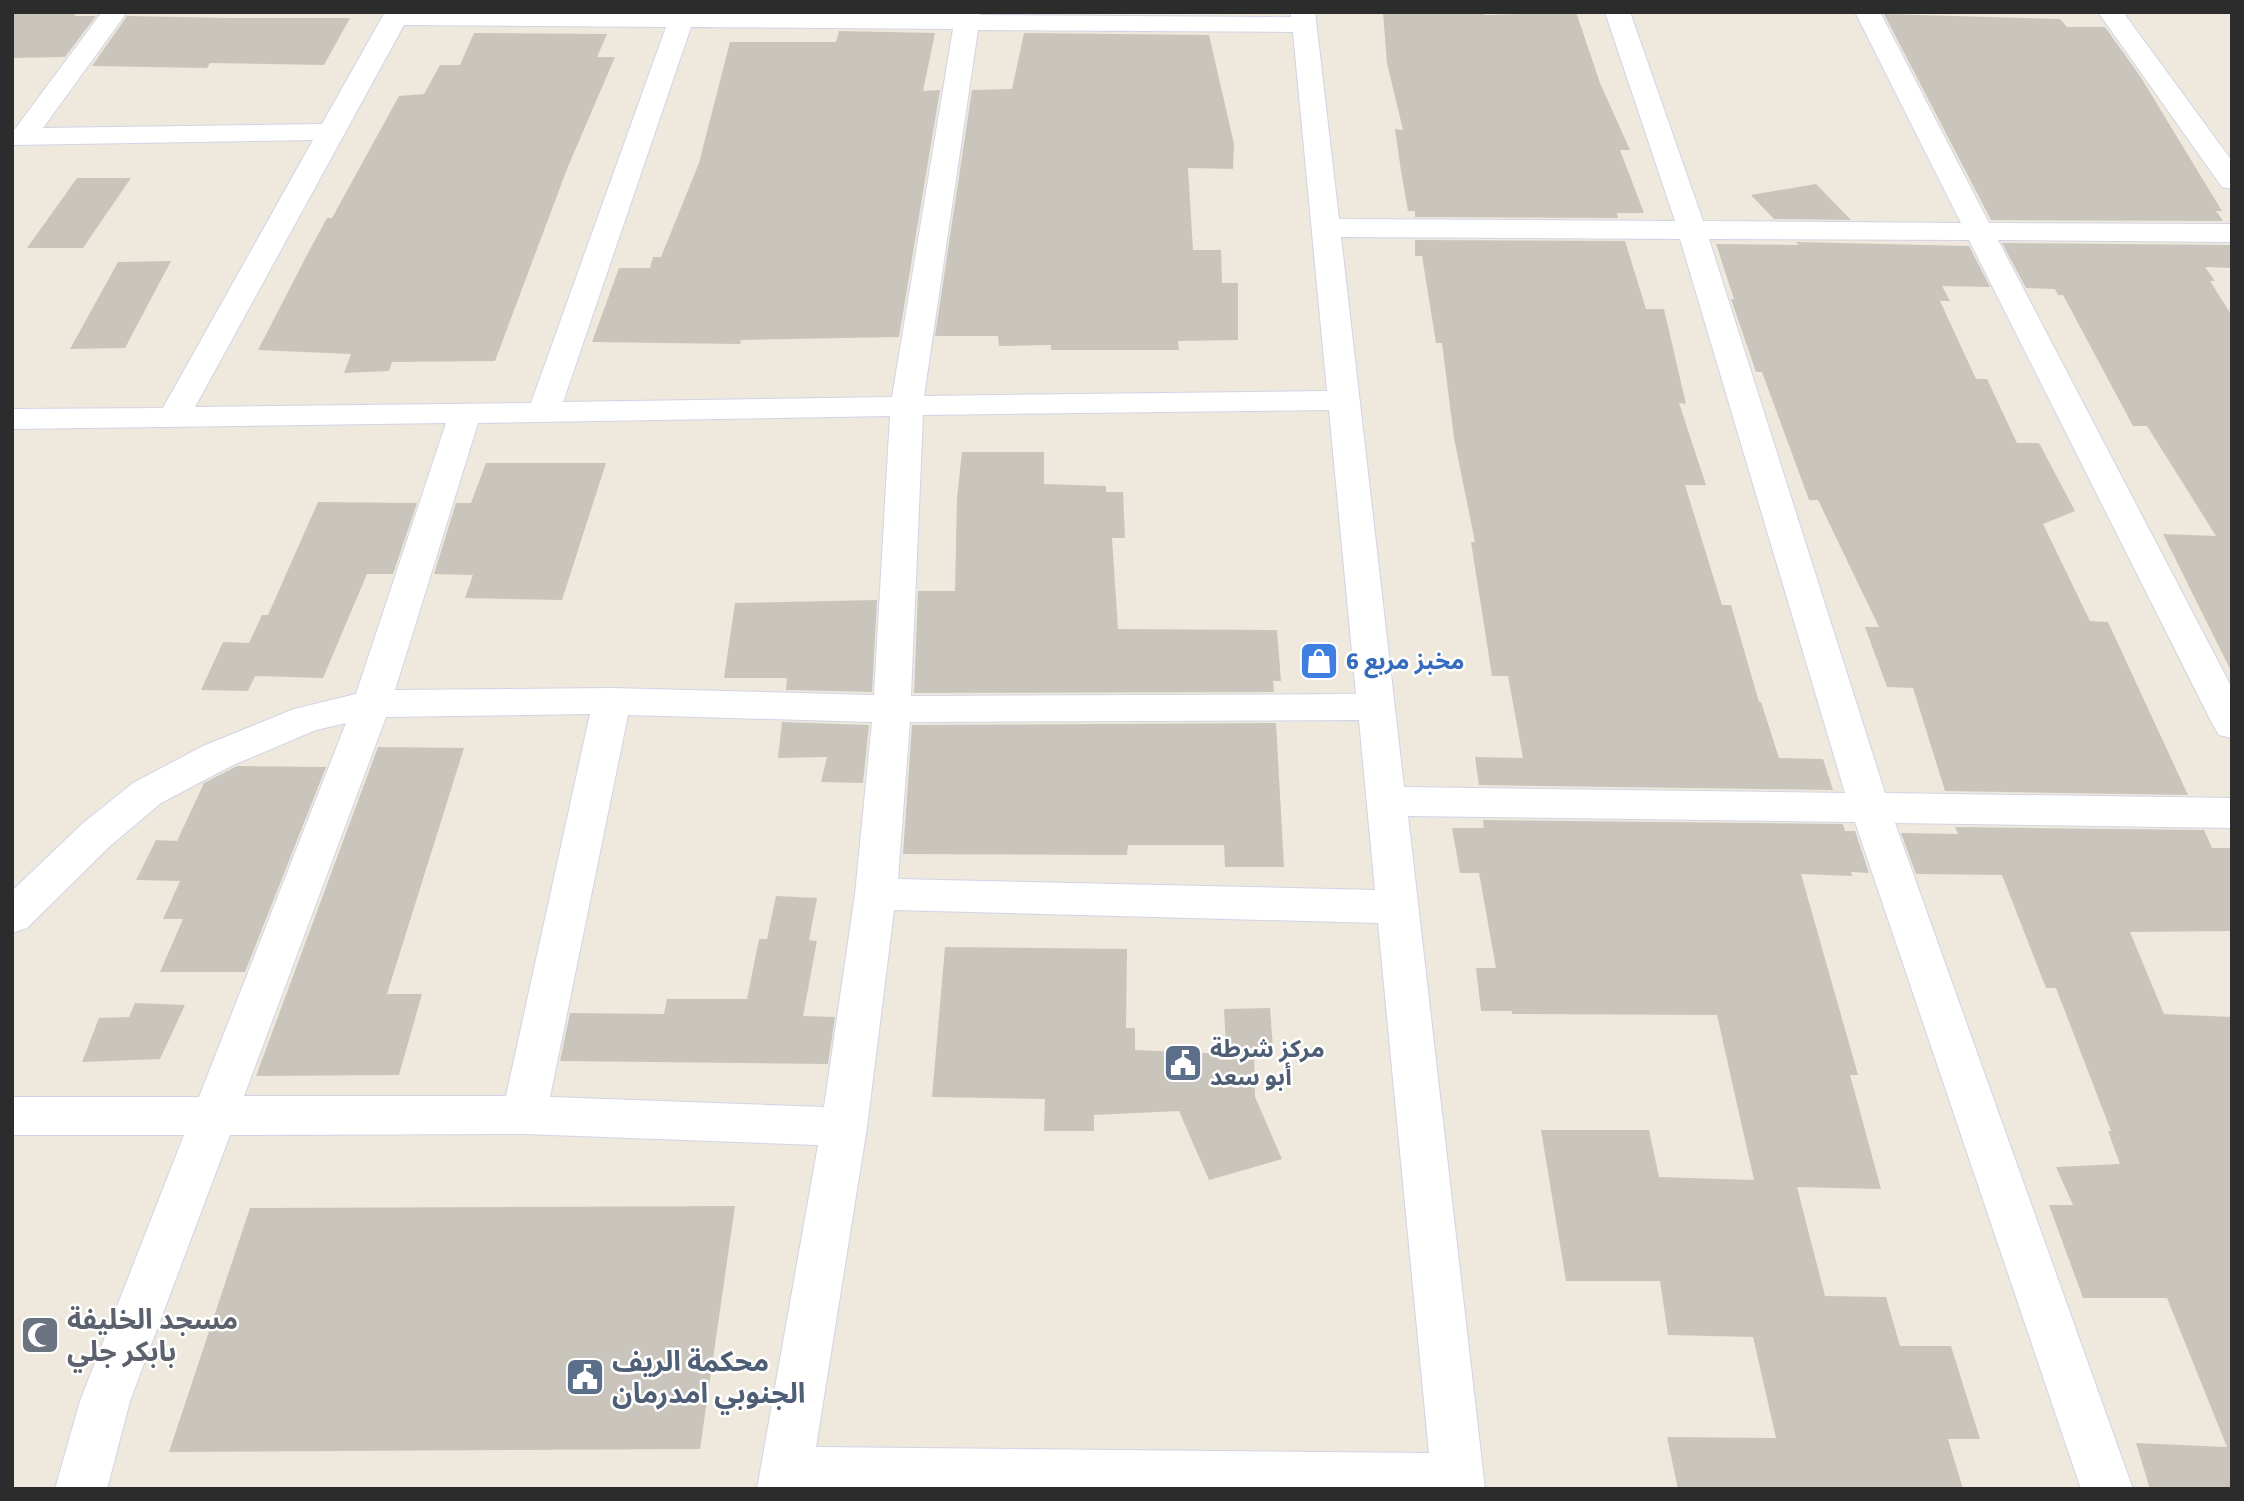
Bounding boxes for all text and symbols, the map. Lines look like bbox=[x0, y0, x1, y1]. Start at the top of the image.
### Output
shop icon: مخبز مربع 6 bbox=[1298, 640, 1340, 682]
place label: مخبز مربع 6 bbox=[1346, 646, 1465, 679]
place label: مركز شرطة أبو سعد bbox=[1210, 1034, 1325, 1092]
public building icon: مركز شرطة أبو سعد bbox=[1162, 1042, 1204, 1084]
place label: مسجد الخليفة بابكر جلي bbox=[67, 1303, 238, 1373]
mosque icon: مسجد الخليفة بابكر جلي bbox=[19, 1314, 61, 1356]
place label: محكمة الريف الجنوبي امدرمان bbox=[612, 1345, 805, 1415]
public building icon: محكمة الريف الجنوبي امدرمان bbox=[564, 1356, 606, 1398]

